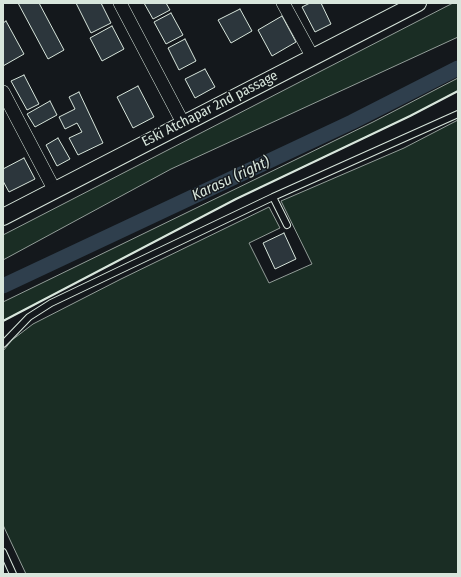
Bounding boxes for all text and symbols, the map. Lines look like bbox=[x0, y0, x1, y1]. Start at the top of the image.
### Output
street label: Eski Atchapar 2nd passage bbox=[139, 67, 281, 151]
water label: Karasu (right) bbox=[189, 153, 273, 205]

